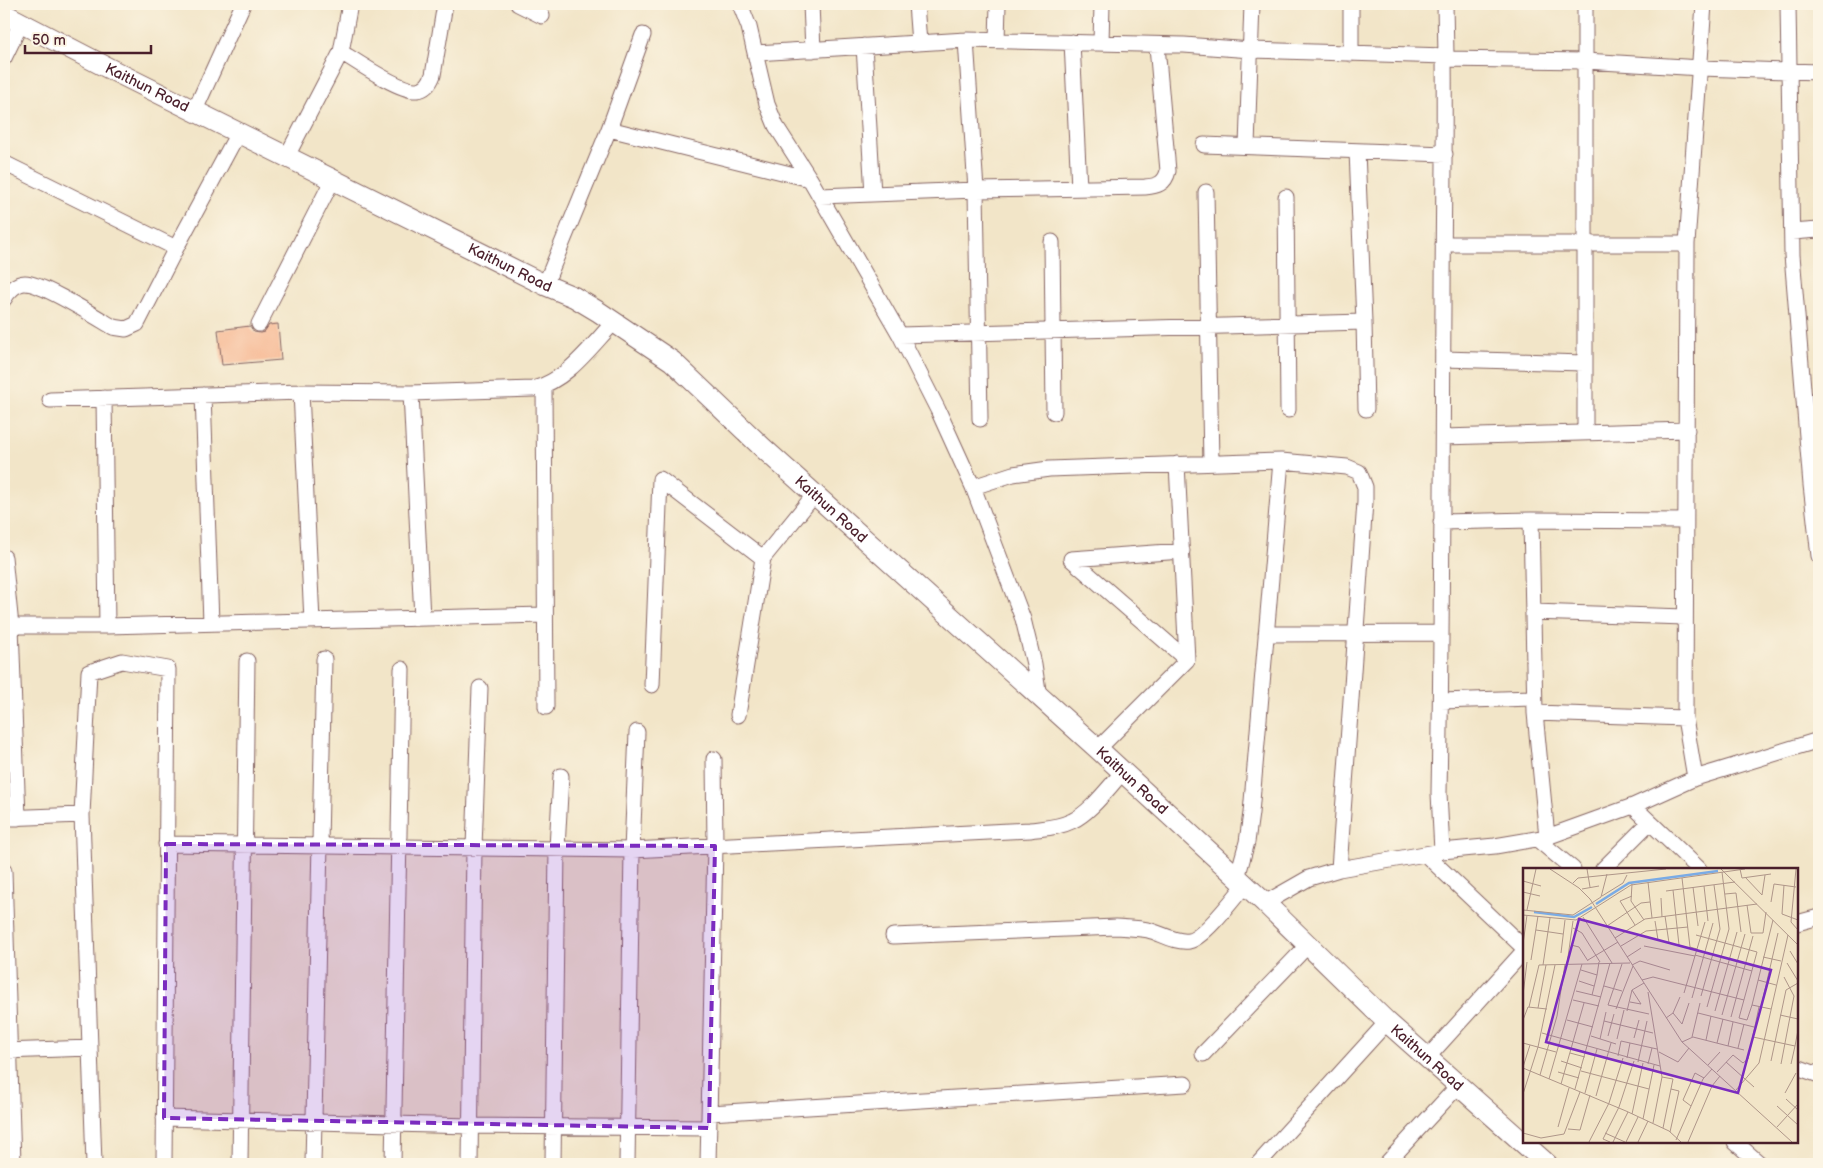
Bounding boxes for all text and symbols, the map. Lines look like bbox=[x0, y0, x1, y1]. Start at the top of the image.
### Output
scale bar bbox=[25, 22, 151, 54]
text: 50 m bbox=[32, 31, 66, 50]
street label: Kaithun Road bbox=[102, 59, 192, 117]
street label: Kaithun Road bbox=[465, 239, 555, 297]
street label: Kaithun Road bbox=[790, 472, 871, 547]
street label: Kaithun Road bbox=[1092, 743, 1172, 819]
inset map bbox=[1523, 868, 1798, 1143]
street label: Kaithun Road bbox=[1386, 1020, 1467, 1095]

